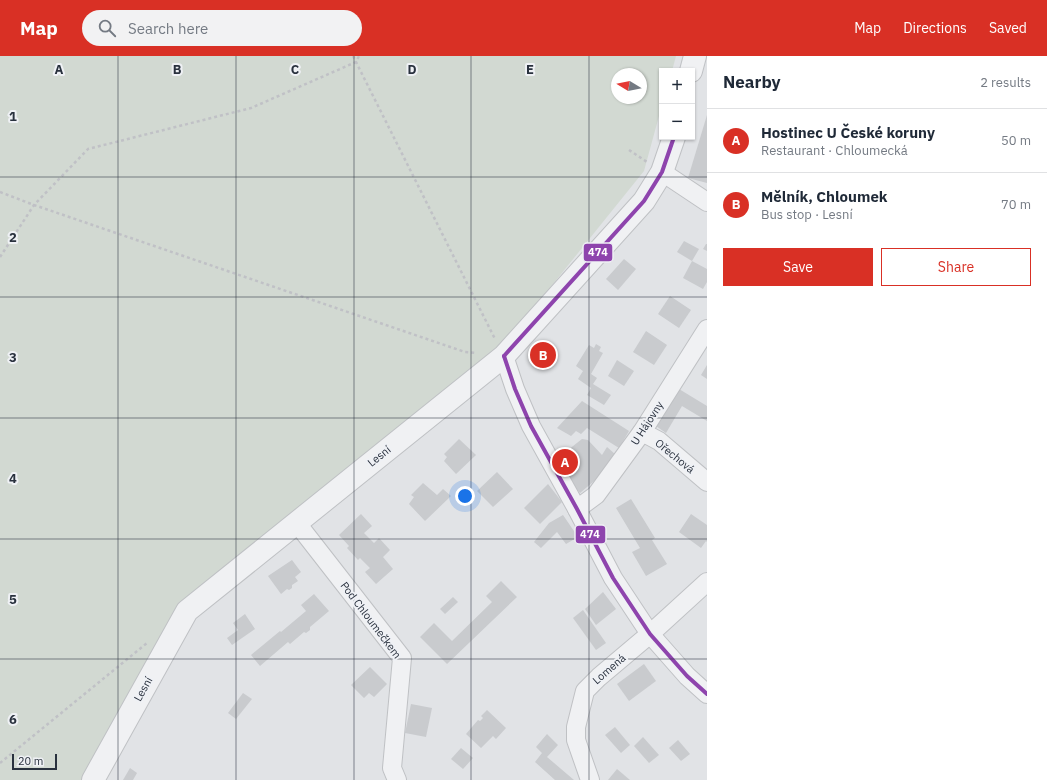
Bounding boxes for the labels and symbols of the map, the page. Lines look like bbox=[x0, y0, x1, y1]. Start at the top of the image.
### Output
text: A bbox=[55, 61, 64, 78]
text: B bbox=[173, 61, 182, 78]
text: C bbox=[291, 61, 300, 78]
text: D bbox=[407, 61, 417, 78]
text: E bbox=[526, 61, 534, 78]
north arrow bbox=[611, 68, 647, 104]
text: 1 bbox=[9, 108, 17, 125]
text: 2 bbox=[9, 229, 17, 246]
line badge: 474 bbox=[583, 243, 613, 262]
text: 474 bbox=[588, 245, 608, 259]
pin: B bbox=[530, 340, 556, 370]
text: 3 bbox=[9, 349, 17, 366]
street label: U Hájovny bbox=[628, 398, 667, 448]
street label: Ořechová bbox=[652, 436, 698, 476]
street label: Lesní bbox=[365, 442, 394, 470]
pin: A bbox=[552, 447, 578, 477]
text: 4 bbox=[9, 470, 17, 487]
your location bbox=[455, 486, 475, 506]
line badge: 474 bbox=[575, 525, 606, 544]
text: 474 bbox=[580, 527, 600, 541]
street label: Pod Chloumečkem bbox=[338, 579, 404, 661]
text: 5 bbox=[9, 591, 17, 608]
street label: Lomená bbox=[590, 651, 629, 687]
street label: Lesní bbox=[131, 674, 155, 704]
text: 6 bbox=[9, 711, 17, 728]
scale bar bbox=[12, 752, 57, 771]

